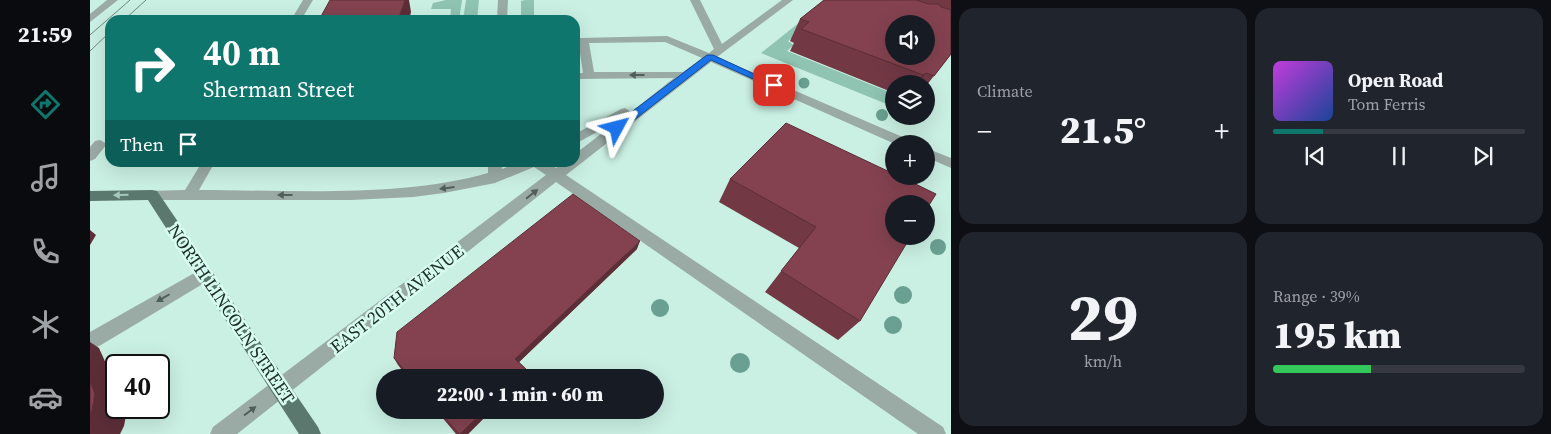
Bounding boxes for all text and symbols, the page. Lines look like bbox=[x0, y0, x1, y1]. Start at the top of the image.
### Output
map controls bbox=[885, 15, 935, 245]
button: sound bbox=[885, 15, 935, 65]
text: 21:59 bbox=[18, 19, 72, 49]
text: 40 m bbox=[203, 29, 280, 77]
icon: right bbox=[120, 35, 185, 100]
pin bbox=[753, 64, 795, 106]
text: Open Road bbox=[1348, 67, 1443, 93]
one-way arrow bbox=[629, 71, 645, 79]
icon: arrive bbox=[760, 71, 788, 99]
text: Sherman Street bbox=[203, 74, 354, 104]
button: layers bbox=[885, 75, 935, 125]
text: Climate bbox=[977, 80, 1033, 102]
icon: directions bbox=[28, 87, 63, 122]
text: Tom Ferris bbox=[1348, 93, 1426, 115]
position arrow bbox=[590, 101, 642, 153]
text: 21.5° bbox=[1060, 104, 1146, 156]
text: − bbox=[977, 112, 992, 150]
text: + bbox=[1214, 112, 1229, 150]
icon: arrive bbox=[174, 130, 202, 158]
text: Then bbox=[120, 131, 164, 157]
button: + bbox=[885, 135, 935, 185]
icon: previous bbox=[1301, 142, 1329, 170]
icon: pause bbox=[1385, 142, 1413, 170]
icon: next bbox=[1469, 142, 1497, 170]
icon: music bbox=[28, 160, 63, 195]
one-way arrow bbox=[439, 184, 455, 192]
one-way arrow bbox=[525, 189, 539, 199]
one-way arrow bbox=[277, 191, 293, 199]
one-way arrow bbox=[113, 192, 129, 200]
button: − bbox=[885, 195, 935, 245]
street label: NORTH LINCOLN STREET bbox=[162, 219, 301, 408]
icon: phone bbox=[28, 234, 63, 269]
street label: EAST 20TH AVENUE bbox=[325, 238, 469, 359]
text: 29 bbox=[1068, 273, 1138, 362]
text: Range · 39% bbox=[1273, 285, 1360, 307]
one-way arrow bbox=[156, 294, 169, 303]
icon: climate bbox=[28, 307, 63, 342]
text: 195 km bbox=[1273, 309, 1401, 361]
text: km/h bbox=[1084, 350, 1122, 372]
speed limit sign: 40 bbox=[105, 354, 170, 419]
icon: car bbox=[28, 380, 63, 415]
text: 22:00 · 1 min · 60 m bbox=[437, 381, 603, 407]
one-way arrow bbox=[243, 406, 257, 416]

